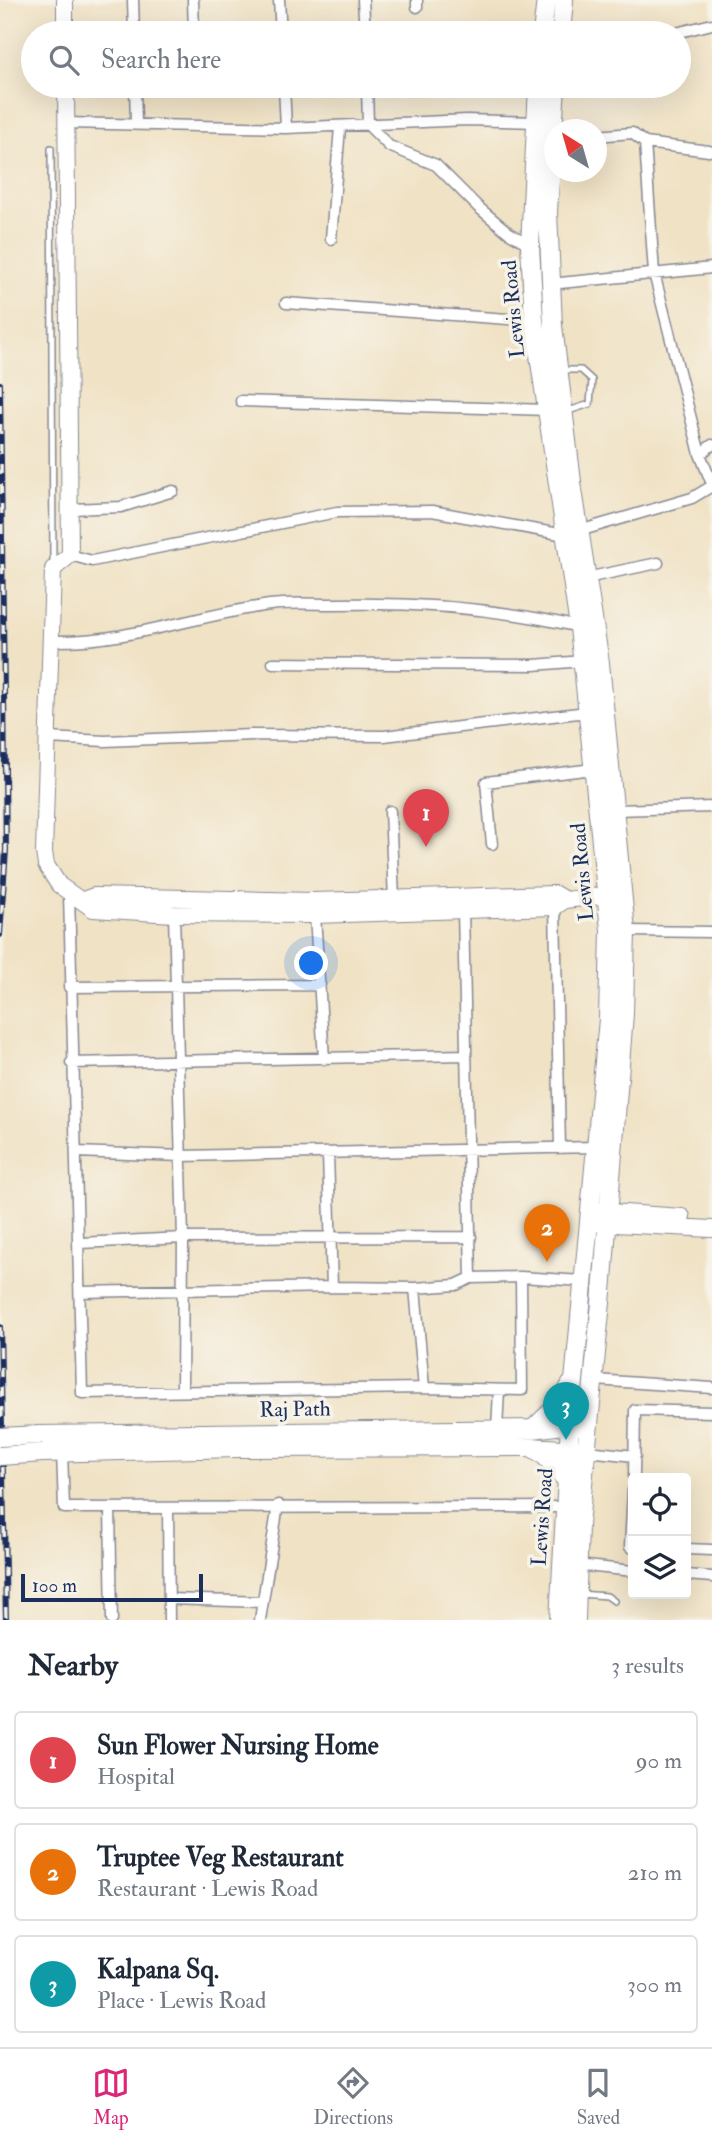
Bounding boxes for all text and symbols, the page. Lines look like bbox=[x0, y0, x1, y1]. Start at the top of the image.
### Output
search box bbox=[21, 21, 691, 98]
icon: search bbox=[45, 41, 83, 79]
text: Search here bbox=[101, 44, 221, 76]
north arrow bbox=[544, 119, 607, 182]
street label: Lewis Road bbox=[496, 258, 531, 359]
pin: 1 bbox=[403, 789, 449, 847]
street label: Lewis Road bbox=[565, 821, 600, 922]
your location bbox=[294, 946, 328, 980]
pin: 2 bbox=[524, 1204, 570, 1262]
pin: 3 bbox=[543, 1382, 589, 1440]
street label: Raj Path bbox=[259, 1395, 331, 1424]
street label: Lewis Road bbox=[526, 1467, 559, 1567]
map controls bbox=[628, 1473, 691, 1599]
button: locate bbox=[628, 1473, 691, 1536]
button: layers bbox=[628, 1536, 691, 1599]
scale bar bbox=[21, 1571, 203, 1603]
text: 100 m bbox=[32, 1574, 77, 1598]
text: Nearby bbox=[28, 1647, 118, 1684]
text: 3 results bbox=[611, 1651, 684, 1680]
text: Sun Flower Nursing Home bbox=[97, 1730, 379, 1762]
text: 1 bbox=[49, 1746, 57, 1775]
text: 90 m bbox=[636, 1746, 682, 1775]
text: Hospital bbox=[97, 1762, 175, 1791]
text: Truptee Veg Restaurant bbox=[97, 1842, 344, 1874]
text: 2 bbox=[47, 1858, 59, 1887]
text: 210 m bbox=[628, 1858, 682, 1887]
text: Restaurant · Lewis Road bbox=[97, 1874, 318, 1903]
text: Kalpana Sq. bbox=[97, 1954, 219, 1986]
text: 3 bbox=[49, 1970, 57, 1999]
text: 300 m bbox=[627, 1970, 682, 1999]
text: Place · Lewis Road bbox=[97, 1986, 266, 2015]
tab: Map bbox=[92, 2064, 130, 2130]
tab: Directions bbox=[313, 2064, 393, 2130]
tab: Saved bbox=[577, 2064, 620, 2130]

